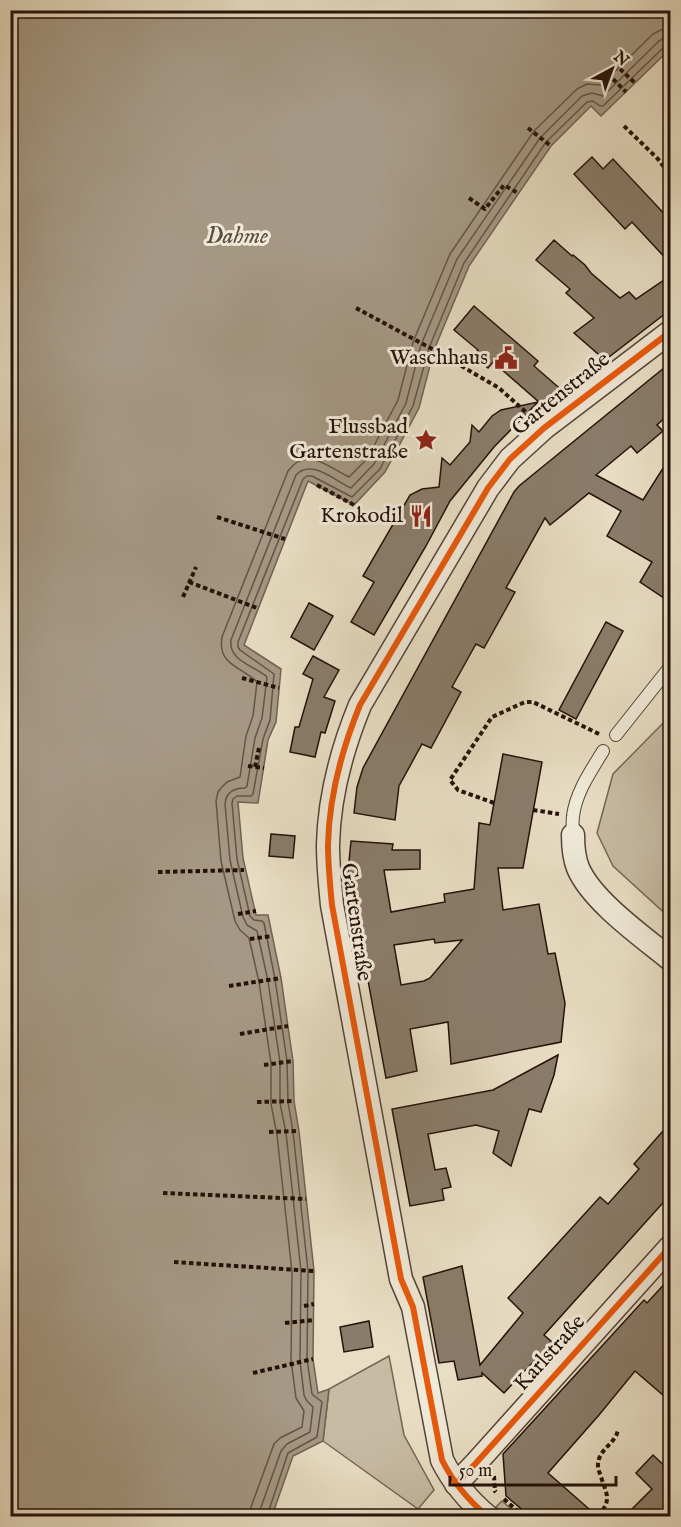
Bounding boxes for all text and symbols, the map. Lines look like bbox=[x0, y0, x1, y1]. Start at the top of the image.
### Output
north arrow bbox=[582, 39, 642, 99]
text: N bbox=[608, 46, 632, 71]
water label: Dahme bbox=[206, 221, 268, 252]
place label: Waschhaus bbox=[390, 344, 488, 372]
public building icon: Waschhaus bbox=[493, 345, 519, 371]
street label: Gartenstraße bbox=[506, 346, 616, 442]
place label: Flussbad Gartenstraße bbox=[289, 413, 408, 466]
place icon: Flussbad Gartenstraße bbox=[413, 427, 439, 453]
place label: Krokodil bbox=[320, 502, 403, 530]
restaurant icon: Krokodil bbox=[408, 503, 434, 529]
street label: Gartenstraße bbox=[334, 861, 378, 983]
street label: Karlstraße bbox=[508, 1309, 592, 1397]
scale bar bbox=[450, 1449, 616, 1487]
text: 50 m bbox=[459, 1460, 492, 1483]

